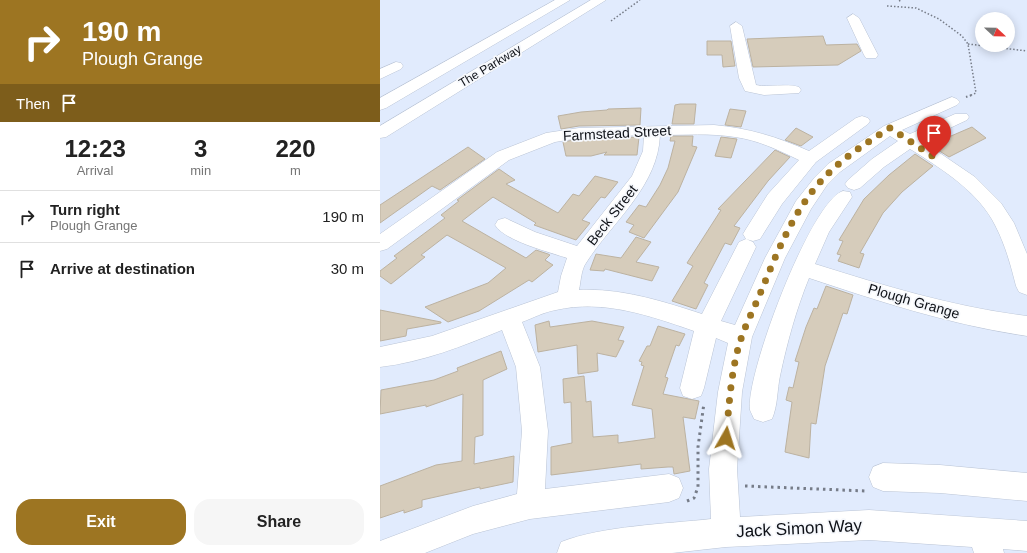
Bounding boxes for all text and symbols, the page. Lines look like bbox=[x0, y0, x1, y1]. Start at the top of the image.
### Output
north arrow bbox=[975, 12, 1015, 52]
map controls bbox=[975, 12, 1015, 52]
icon: right bbox=[16, 16, 68, 68]
text: 190 m bbox=[82, 16, 161, 47]
street label: The Parkway bbox=[456, 42, 524, 90]
text: Plough Grange bbox=[82, 49, 203, 69]
icon: arrive bbox=[58, 92, 80, 114]
text: Then bbox=[16, 95, 50, 112]
pin bbox=[917, 116, 951, 157]
street label: Farmstead Street bbox=[563, 122, 672, 144]
icon: arrive bbox=[923, 122, 945, 144]
text: 12:23 bbox=[64, 135, 126, 162]
text: 3 bbox=[194, 135, 207, 162]
text: 220 bbox=[276, 135, 316, 162]
text: Arrival bbox=[77, 163, 114, 178]
text: min bbox=[190, 163, 211, 178]
text: m bbox=[290, 163, 301, 178]
street label: Beck Street bbox=[583, 181, 641, 248]
text: Turn right bbox=[50, 201, 120, 218]
icon: right bbox=[16, 206, 38, 228]
text: 190 m bbox=[322, 208, 364, 225]
text: Plough Grange bbox=[50, 218, 137, 233]
icon: arrive bbox=[16, 258, 38, 280]
text: Arrive at destination bbox=[50, 260, 195, 277]
text: 30 m bbox=[331, 260, 364, 277]
street label: Plough Grange bbox=[867, 280, 962, 322]
position arrow bbox=[705, 417, 747, 459]
button: Exit bbox=[16, 499, 186, 545]
button: Share bbox=[194, 499, 364, 545]
street label: Jack Simon Way bbox=[736, 516, 863, 541]

